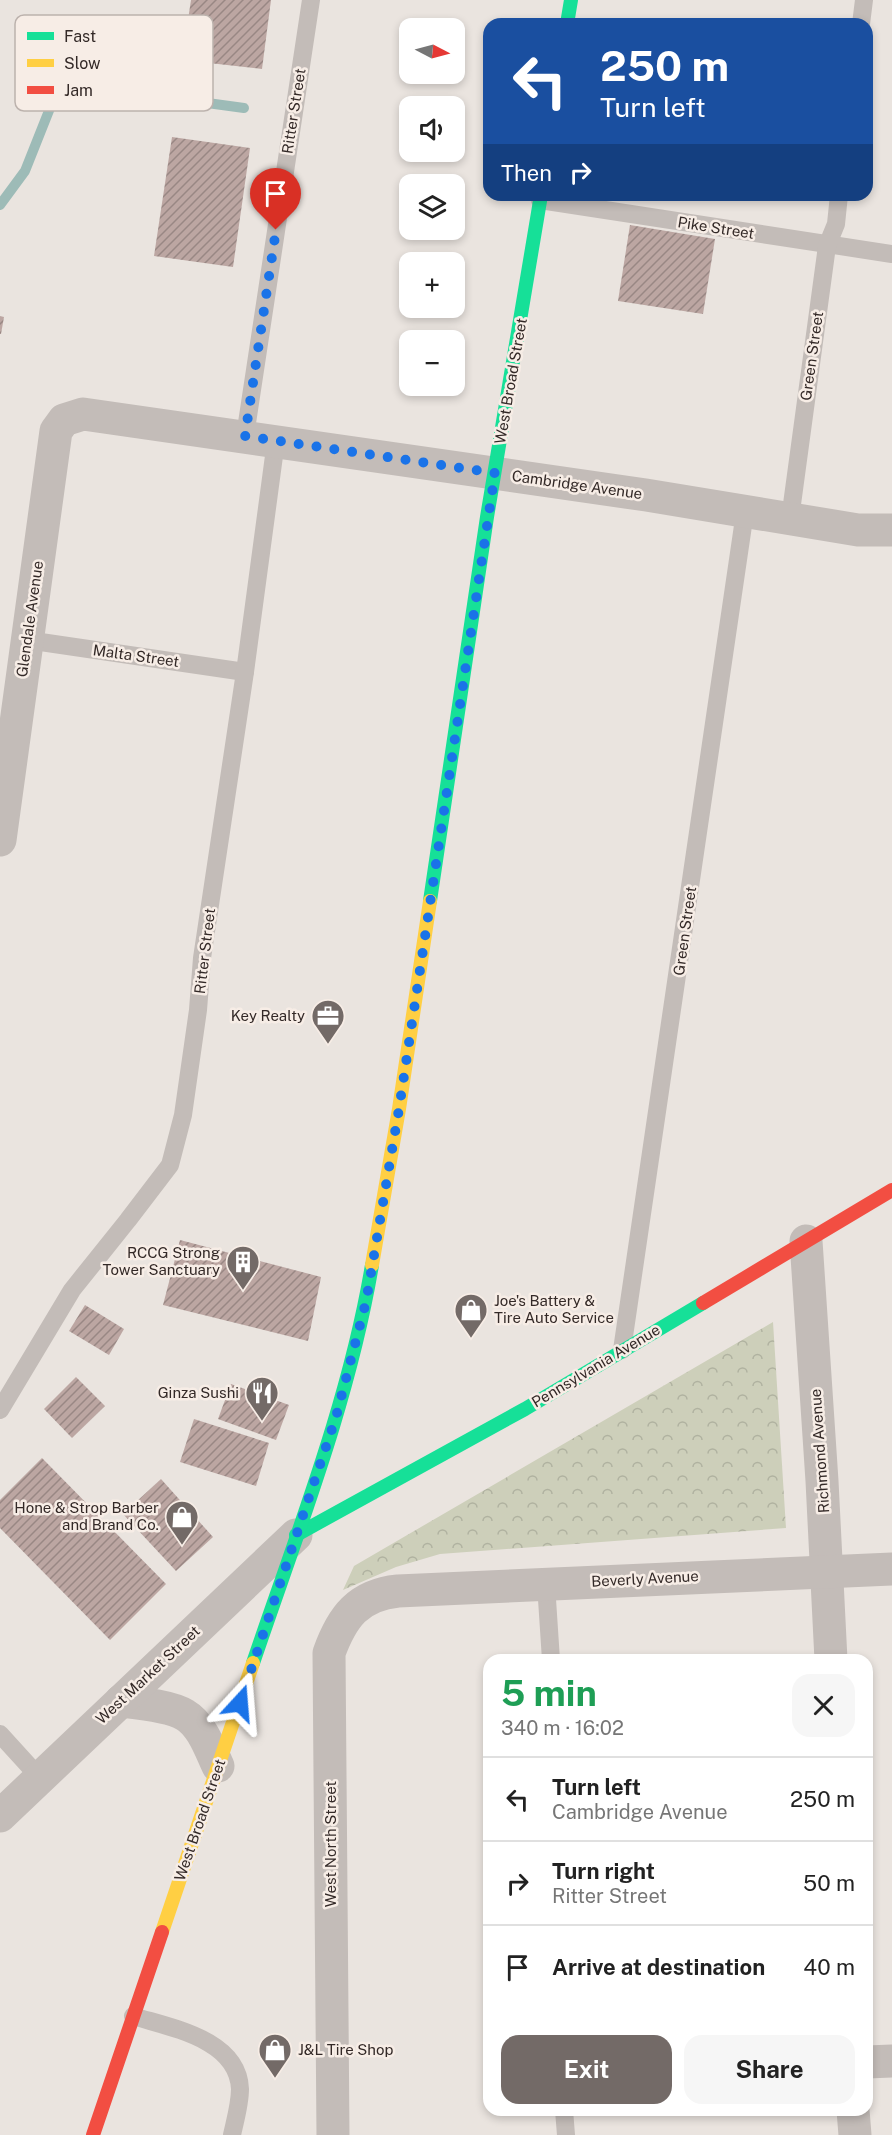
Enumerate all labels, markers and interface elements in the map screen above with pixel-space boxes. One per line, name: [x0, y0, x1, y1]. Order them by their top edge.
legend: [15, 15, 213, 111]
north arrow: [399, 18, 465, 84]
map controls: [399, 18, 465, 396]
text: Fast: [64, 27, 96, 46]
text: 250 m: [600, 41, 729, 90]
icon: left: [501, 42, 579, 120]
text: Slow: [64, 54, 101, 73]
street label: Ritter Street: [278, 67, 309, 155]
text: Jam: [64, 81, 93, 100]
text: Turn left: [600, 91, 706, 123]
button: sound: [399, 96, 465, 162]
icon: right: [564, 156, 597, 189]
text: Then: [501, 160, 552, 186]
pin: [250, 168, 301, 230]
button: layers: [399, 174, 465, 240]
icon: arrive: [259, 177, 292, 210]
street label: Pike Street: [677, 213, 756, 242]
button: +: [399, 252, 465, 318]
street label: Green Street: [797, 310, 826, 402]
street label: West Broad Street: [491, 316, 530, 445]
button: −: [399, 330, 465, 396]
street label: Cambridge Avenue: [511, 467, 643, 502]
street label: Glendale Avenue: [13, 560, 46, 678]
street label: Malta Street: [92, 641, 181, 670]
street label: Green Street: [670, 885, 699, 977]
street label: Ritter Street: [191, 907, 218, 995]
office icon: Key Realty: [310, 998, 346, 1045]
place label: Key Realty: [231, 1007, 305, 1024]
place label: RCCG Strong Tower Sanctuary: [103, 1244, 220, 1278]
building icon: RCCG Strong Tower Sanctuary: [225, 1244, 261, 1291]
shop icon: Joe's Battery & Tire Auto Service: [453, 1292, 489, 1339]
place label: Joe's Battery & Tire Auto Service: [494, 1292, 614, 1326]
street label: Pennsylvania Avenue: [529, 1321, 663, 1411]
restaurant icon: Ginza Sushi: [244, 1375, 280, 1422]
place label: Ginza Sushi: [158, 1384, 239, 1401]
street label: Richmond Avenue: [807, 1388, 832, 1514]
place label: Hone & Strop Barber and Brand Co.: [14, 1499, 159, 1533]
shop icon: Hone & Strop Barber and Brand Co.: [164, 1499, 200, 1546]
street label: Beverly Avenue: [591, 1567, 699, 1590]
street label: West Market Street: [92, 1622, 203, 1727]
position arrow: [208, 1671, 272, 1735]
text: 5 min: [501, 1672, 597, 1714]
button: close: [792, 1674, 855, 1737]
text: 340 m · 16:02: [501, 1716, 624, 1740]
street label: West Broad Street: [171, 1756, 228, 1883]
text: Turn left: [552, 1774, 641, 1800]
street label: West North Street: [322, 1781, 339, 1907]
icon: left: [501, 1783, 534, 1816]
text: 250 m: [790, 1786, 855, 1812]
text: Cambridge Avenue: [552, 1800, 727, 1824]
text: Turn right: [552, 1858, 655, 1884]
icon: right: [501, 1867, 534, 1900]
text: 50 m: [803, 1870, 855, 1896]
text: Ritter Street: [552, 1884, 667, 1908]
icon: arrive: [501, 1951, 534, 1984]
text: Arrive at destination: [552, 1954, 765, 1980]
text: 40 m: [803, 1954, 855, 1980]
shop icon: J&L Tire Shop: [257, 2032, 293, 2079]
button: Exit: [501, 2035, 672, 2104]
button: Share: [684, 2035, 855, 2104]
place label: J&L Tire Shop: [298, 2041, 393, 2058]

